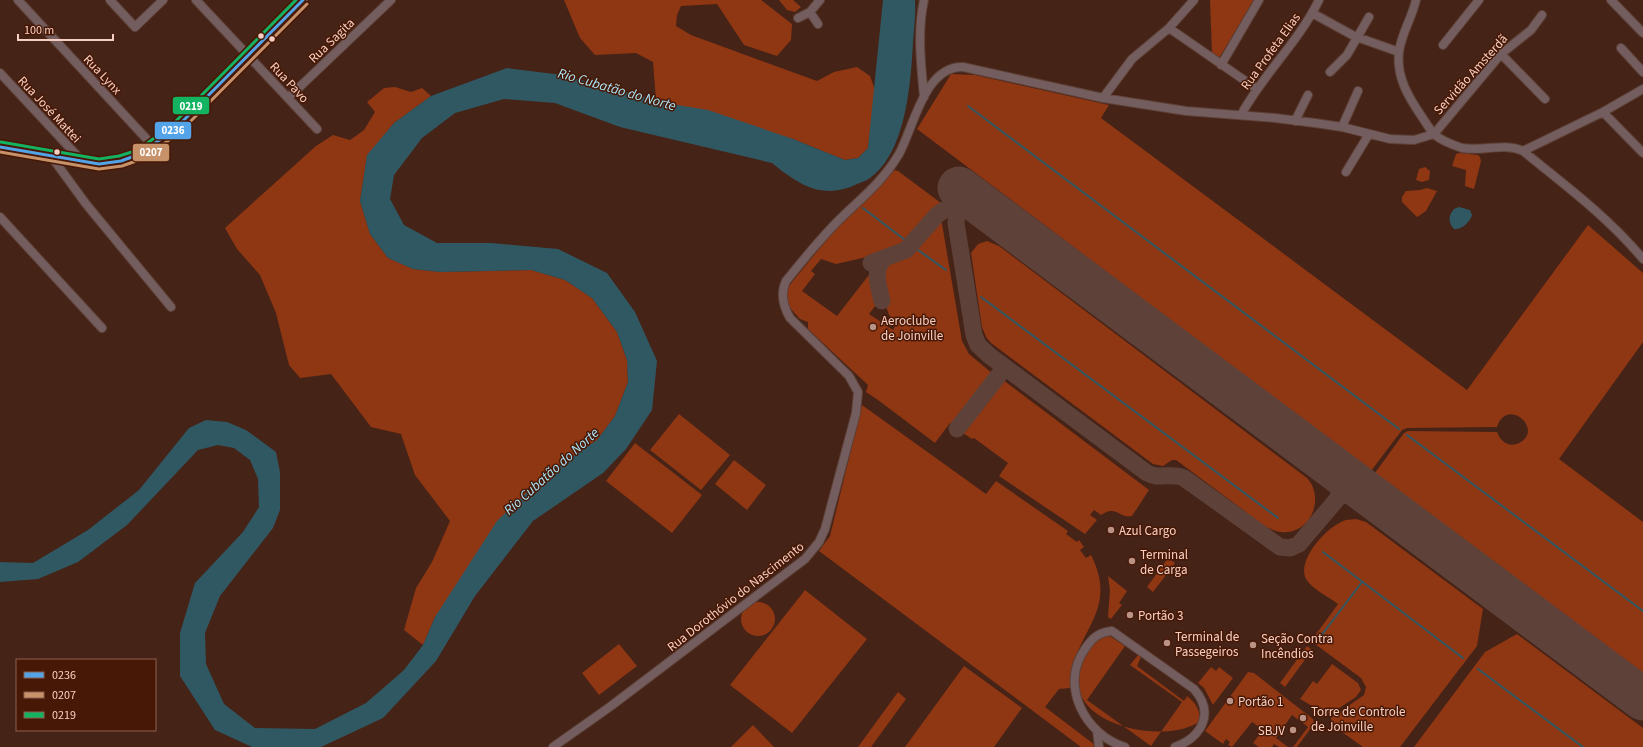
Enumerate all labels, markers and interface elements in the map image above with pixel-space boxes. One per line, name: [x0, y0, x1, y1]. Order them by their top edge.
street label: Rua Profeta Elias: [1237, 9, 1305, 94]
street label: Rua Sagita: [305, 14, 359, 67]
scale bar: [18, 16, 113, 42]
text: 100 m: [24, 22, 54, 39]
street label: Servidão Amsterdã: [1430, 30, 1512, 119]
unlabelled marker: [256, 31, 266, 41]
unlabelled marker: [267, 34, 277, 44]
street label: Rua Lynx: [79, 51, 126, 99]
street label: Rua Pavo: [266, 58, 313, 107]
water label: Rio Cubatão do Norte: [555, 64, 678, 116]
street label: Rua José Mattei: [14, 72, 85, 147]
line badge: 0219: [172, 96, 210, 115]
text: 0219: [179, 99, 203, 114]
line badge: 0236: [154, 121, 192, 140]
text: 0236: [161, 123, 185, 138]
line badge: 0207: [132, 143, 170, 162]
text: 0207: [139, 145, 163, 160]
unlabelled marker: [52, 147, 62, 157]
place label: Aeroclube de Joinville: [881, 312, 943, 345]
marker: Aeroclube de Joinville: [868, 322, 878, 332]
water label: Rio Cubatão do Norte: [500, 423, 604, 520]
place label: Azul Cargo: [1119, 522, 1176, 540]
marker: Azul Cargo: [1106, 525, 1116, 535]
street label: Rua Dorothóvio do Nascimento: [663, 538, 808, 656]
place label: Terminal de Carga: [1140, 546, 1188, 579]
marker: Terminal de Carga: [1127, 556, 1137, 566]
place label: Portão 3: [1138, 607, 1183, 625]
marker: Portão 3: [1125, 610, 1135, 620]
place label: Terminal de Passegeiros: [1175, 628, 1239, 661]
place label: Seção Contra Incêndios: [1261, 630, 1333, 663]
marker: Terminal de Passegeiros: [1162, 638, 1172, 648]
marker: Seção Contra Incêndios: [1248, 640, 1258, 650]
legend: [16, 659, 156, 731]
text: 0236: [52, 667, 76, 684]
text: 0207: [52, 687, 76, 704]
place label: Portão 1: [1238, 693, 1283, 711]
marker: Portão 1: [1225, 696, 1235, 706]
place label: Torre de Controle de Joinville: [1311, 703, 1406, 736]
text: 0219: [52, 707, 76, 724]
marker: Torre de Controle de Joinville: [1298, 713, 1308, 723]
place label: SBJV: [1258, 722, 1285, 740]
marker: SBJV: [1288, 725, 1298, 735]

